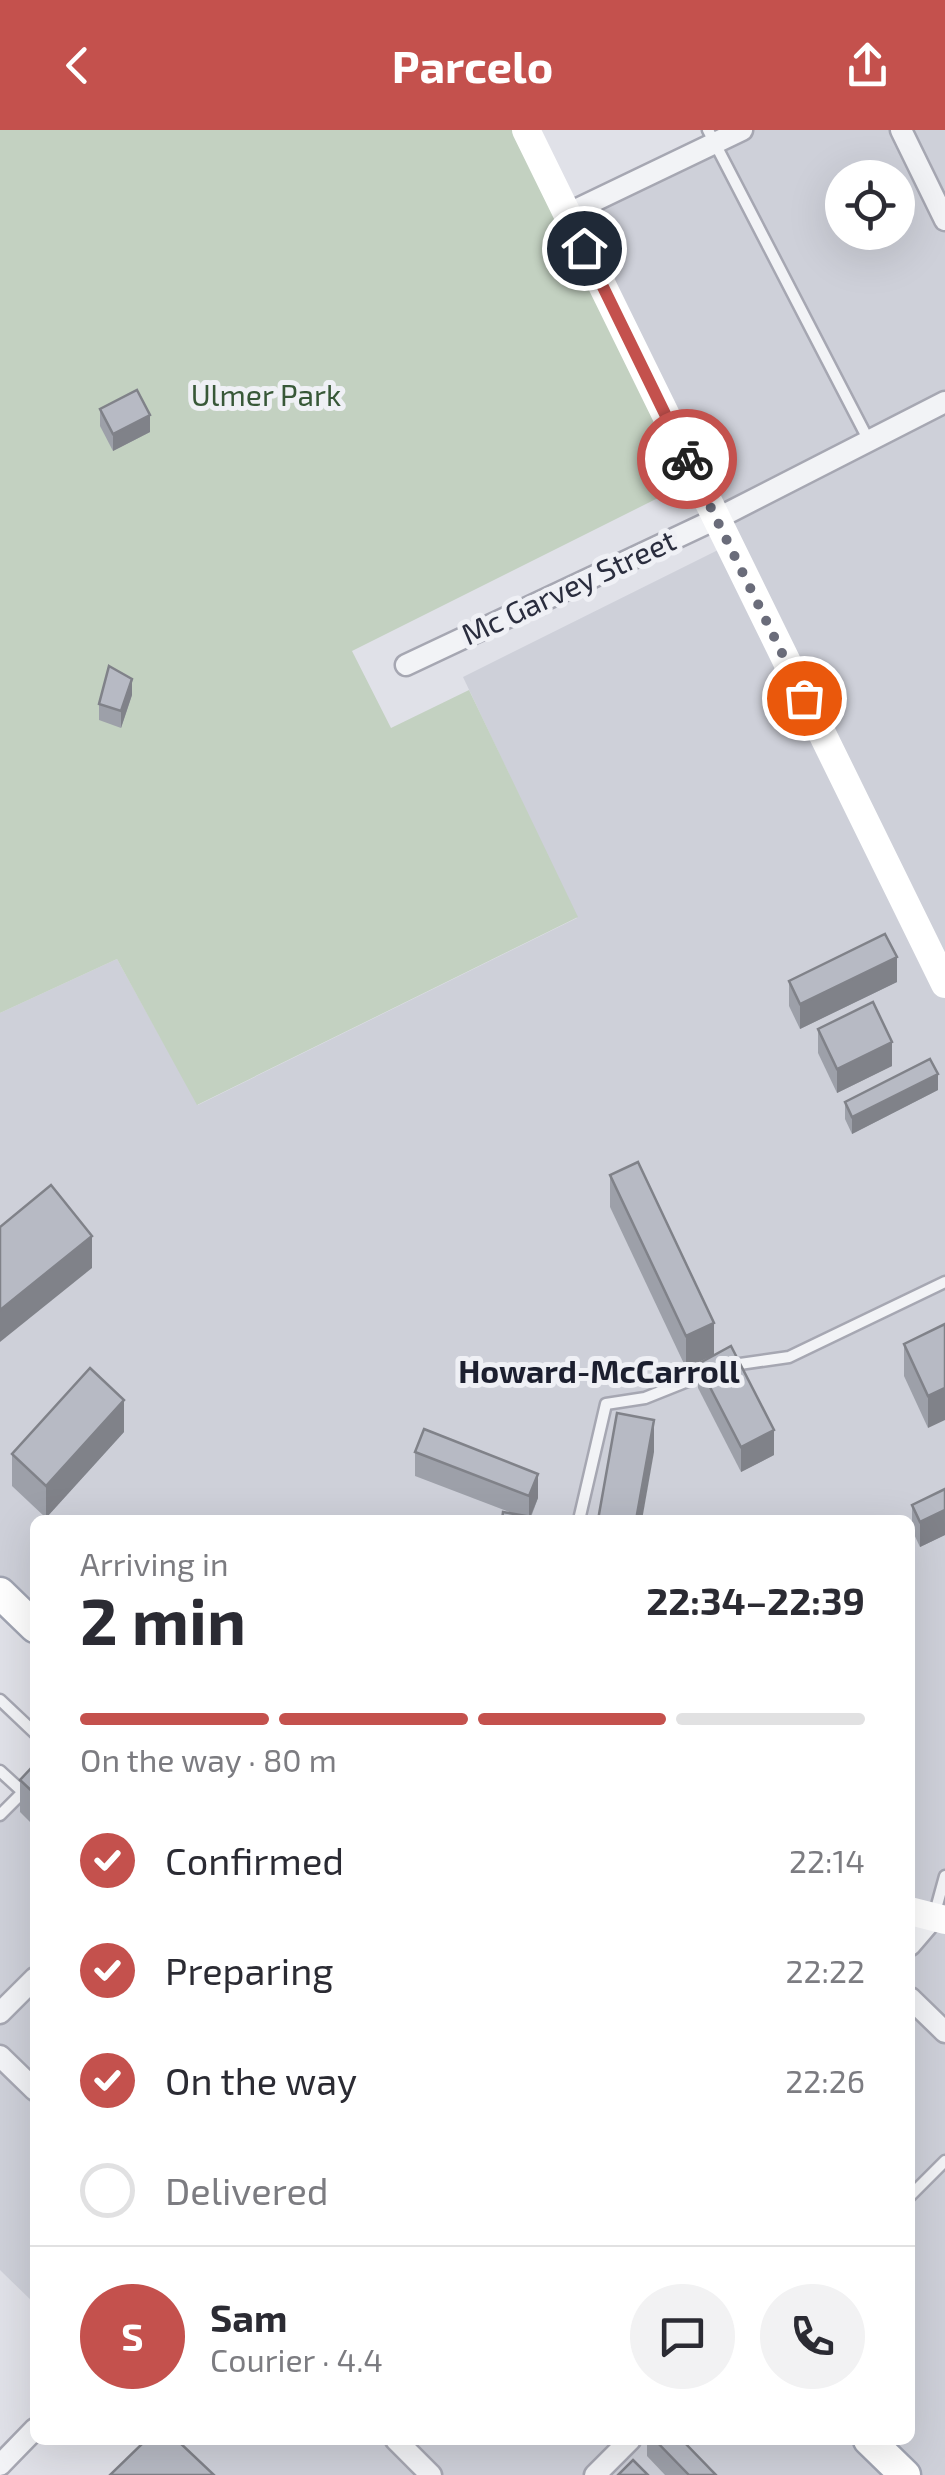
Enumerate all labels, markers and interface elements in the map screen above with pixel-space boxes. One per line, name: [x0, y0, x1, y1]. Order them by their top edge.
icon: back: [50, 38, 105, 93]
text: Parcelo: [392, 38, 553, 92]
icon: share: [840, 38, 895, 93]
map controls: [825, 160, 915, 250]
button: locate: [825, 160, 915, 250]
pin: [542, 206, 627, 291]
icon: home: [557, 221, 612, 276]
park label: Ulmer Park: [191, 376, 341, 412]
courier: [637, 409, 737, 509]
icon: bike: [660, 432, 715, 487]
street label: Mc Garvey Street: [455, 521, 681, 652]
pin: [762, 656, 847, 741]
icon: bag: [777, 671, 832, 726]
district label: Howard-McCarroll: [458, 1351, 740, 1389]
text: Arriving in: [80, 1544, 229, 1582]
text: 22:34–22:39: [646, 1577, 865, 1623]
text: 2 min: [80, 1580, 246, 1658]
text: On the way · 80 m: [80, 1740, 337, 1778]
icon: check: [80, 1833, 135, 1888]
text: Confirmed: [165, 1837, 344, 1883]
text: 22:14: [789, 1841, 865, 1879]
icon: check: [80, 1943, 135, 1998]
text: Preparing: [165, 1947, 333, 1993]
text: 22:22: [786, 1951, 865, 1989]
icon: check: [80, 2053, 135, 2108]
text: On the way: [165, 2057, 357, 2103]
text: 22:26: [785, 2061, 865, 2099]
text: Delivered: [165, 2167, 329, 2213]
button: chat: [630, 2284, 735, 2389]
button: phone: [760, 2284, 865, 2389]
text: Sam: [210, 2294, 287, 2340]
text: S: [121, 2313, 144, 2359]
text: Courier · 4.4: [210, 2340, 383, 2378]

